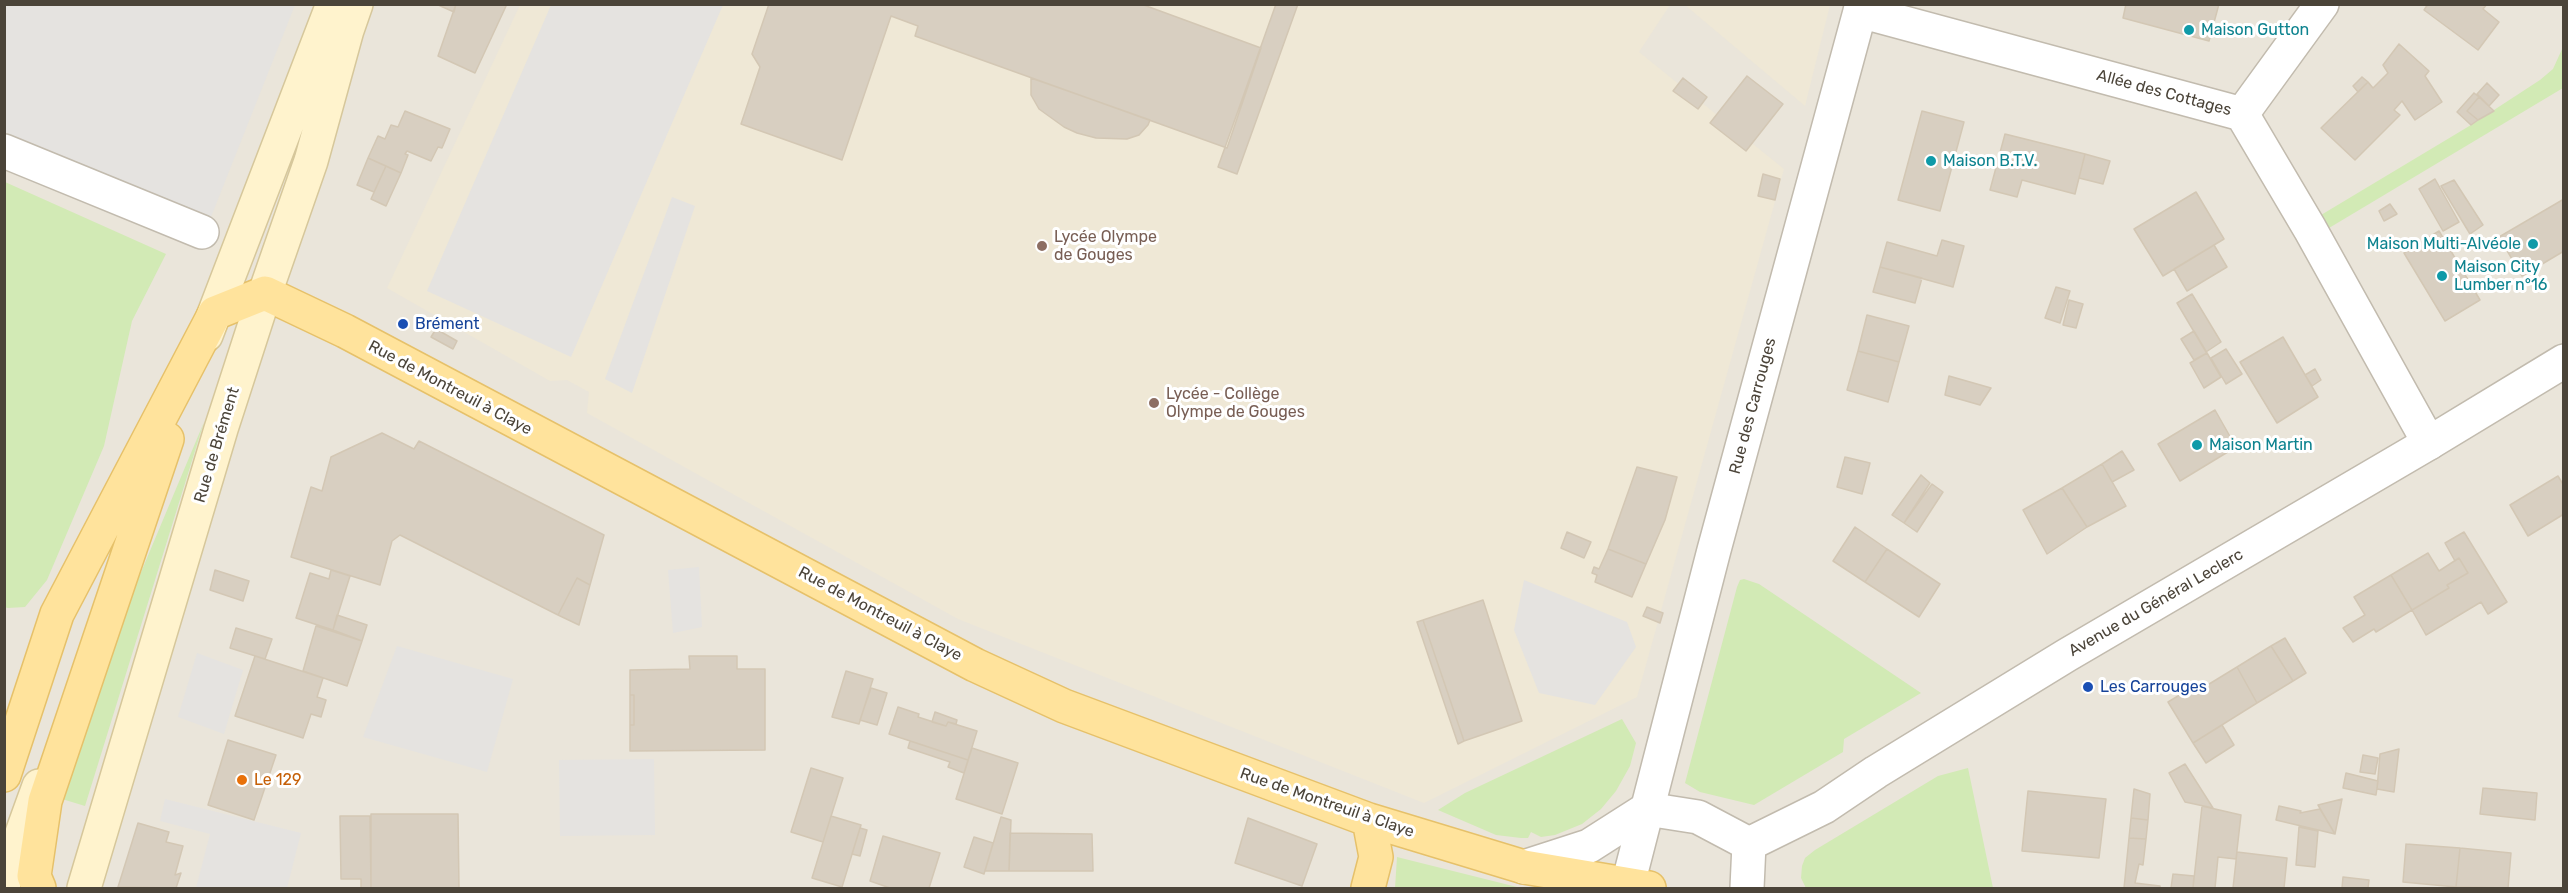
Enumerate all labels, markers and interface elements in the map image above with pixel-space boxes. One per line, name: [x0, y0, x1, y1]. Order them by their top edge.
place label: Maison Gutton: [2201, 20, 2309, 40]
marker: Maison Gutton: [2182, 23, 2196, 37]
street label: Allée des Cottages: [2095, 66, 2233, 120]
place label: Maison B.T.V.: [1943, 151, 2037, 171]
marker: Maison B.T.V.: [1924, 154, 1938, 168]
place label: Lycée Olympe de Gouges: [1054, 227, 1157, 265]
place label: Maison Multi-Alvéole: [2367, 234, 2521, 254]
marker: Maison Multi-Alvéole: [2526, 237, 2540, 251]
marker: Lycée Olympe de Gouges: [1035, 239, 1049, 253]
place label: Maison City Lumber n°16: [2454, 257, 2547, 295]
marker: Maison City Lumber n°16: [2435, 269, 2449, 283]
place label: Brément: [415, 314, 480, 334]
marker: Brément: [396, 317, 410, 331]
street label: Rue des Carrouges: [1726, 336, 1780, 476]
street label: Rue de Montreuil à Claye: [365, 337, 535, 439]
place label: Lycée - Collège Olympe de Gouges: [1166, 384, 1305, 422]
street label: Rue de Brément: [190, 385, 244, 505]
marker: Lycée - Collège Olympe de Gouges: [1147, 396, 1161, 410]
place label: Maison Martin: [2209, 435, 2313, 455]
marker: Maison Martin: [2190, 438, 2204, 452]
street label: Avenue du Général Leclerc: [2065, 545, 2247, 661]
street label: Rue de Montreuil à Claye: [795, 563, 965, 665]
place label: Les Carrouges: [2100, 677, 2207, 697]
marker: Les Carrouges: [2081, 680, 2095, 694]
street label: Rue de Montreuil à Claye: [1237, 764, 1417, 842]
place label: Le 129: [254, 770, 301, 790]
marker: Le 129: [235, 773, 249, 787]

